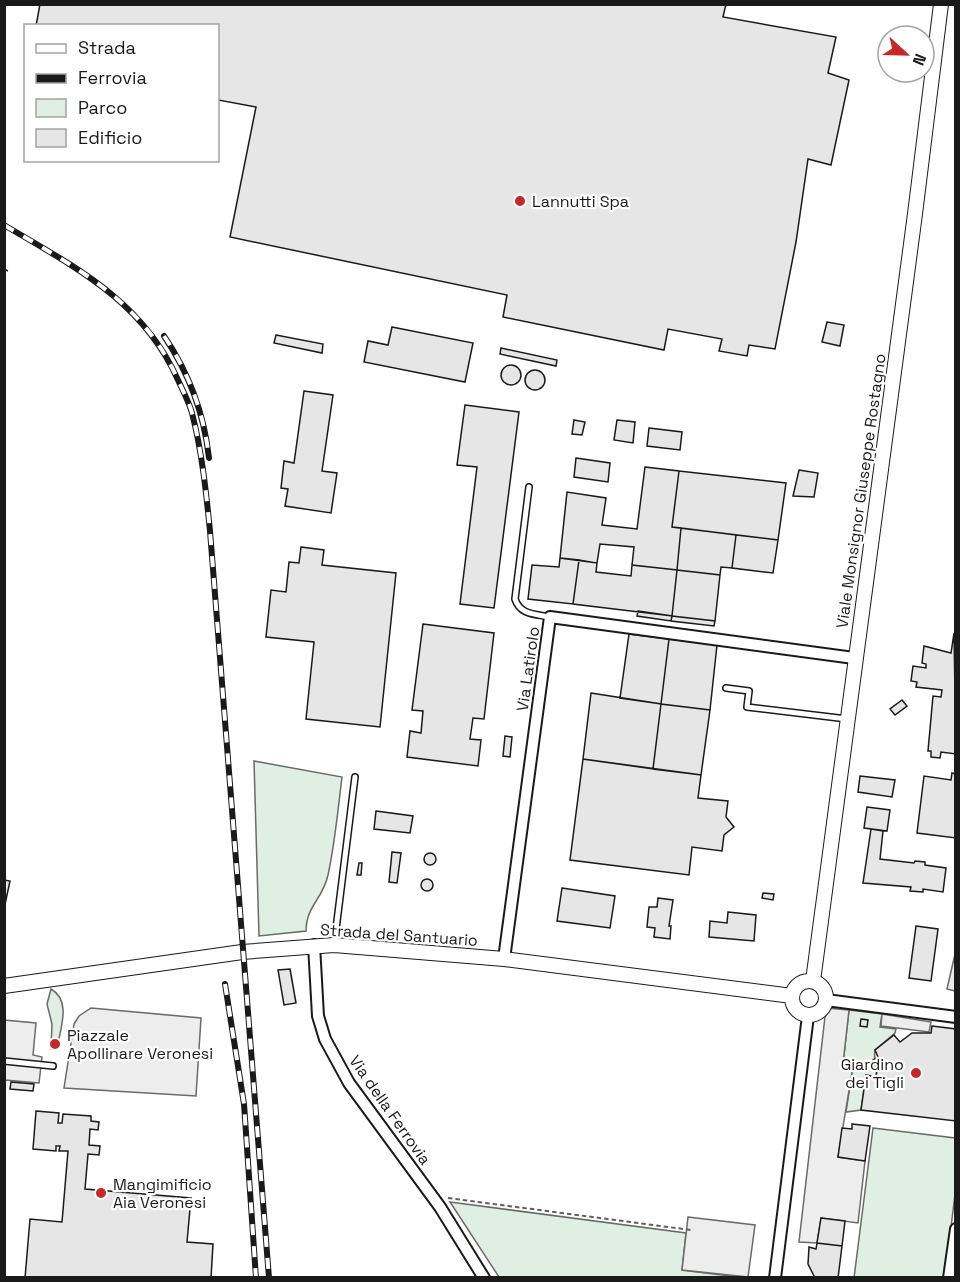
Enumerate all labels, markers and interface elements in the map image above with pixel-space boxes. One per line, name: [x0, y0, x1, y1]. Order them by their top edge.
legend: [24, 24, 219, 162]
north arrow: [876, 24, 936, 84]
text: Strada: [78, 36, 136, 59]
text: N: [908, 51, 931, 68]
text: Ferrovia: [78, 66, 147, 89]
text: Parco: [78, 96, 127, 119]
text: Edificio: [78, 126, 142, 149]
place label: Lannutti Spa: [532, 191, 629, 212]
marker: Lannutti Spa: [513, 194, 527, 208]
street label: Viale Monsignor Giuseppe Rostagno: [831, 352, 891, 630]
street label: Via Latirolo: [512, 625, 544, 713]
street label: Strada del Santuario: [319, 919, 479, 951]
place label: Piazzale Apollinare Veronesi: [67, 1025, 213, 1064]
marker: Piazzale Apollinare Veronesi: [48, 1037, 62, 1051]
street label: Via della Ferrovia: [344, 1051, 436, 1169]
place label: Giardino dei Tigli: [841, 1054, 904, 1093]
marker: Giardino dei Tigli: [909, 1066, 923, 1080]
place label: Mangimificio Aia Veronesi: [113, 1174, 212, 1213]
marker: Mangimificio Aia Veronesi: [94, 1186, 108, 1200]

